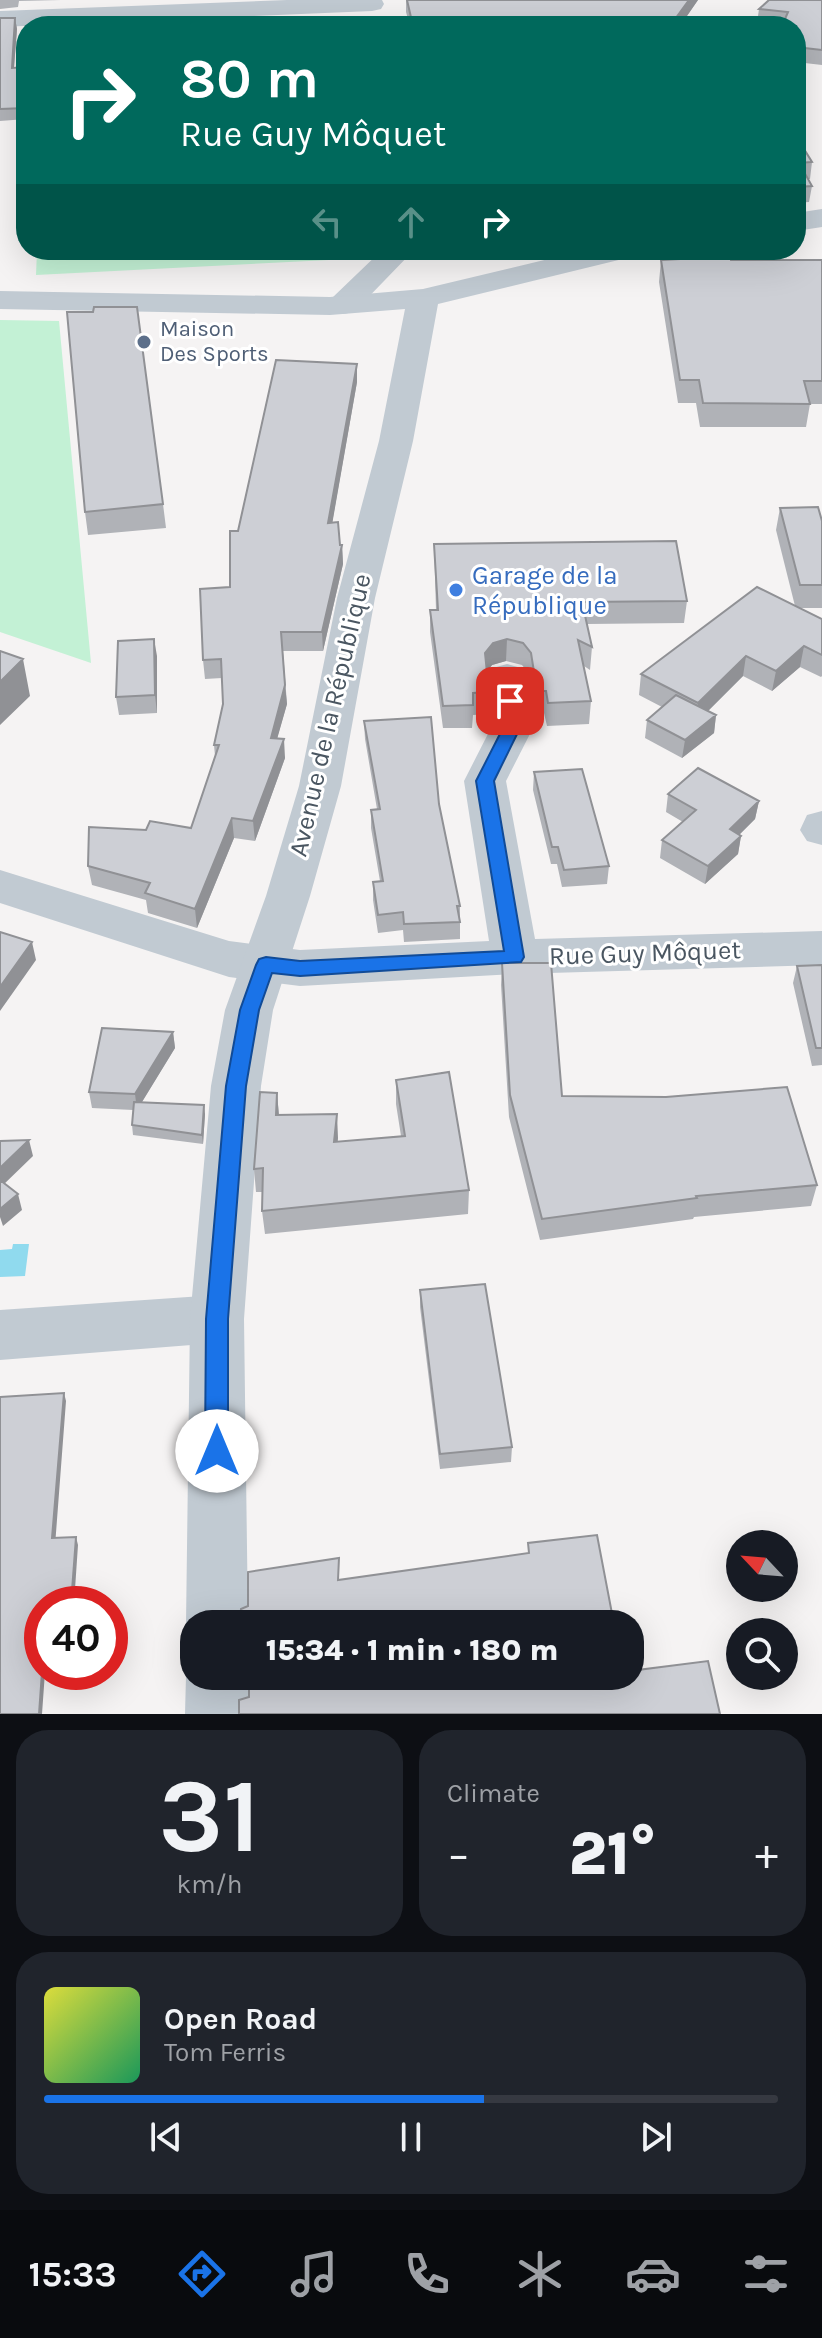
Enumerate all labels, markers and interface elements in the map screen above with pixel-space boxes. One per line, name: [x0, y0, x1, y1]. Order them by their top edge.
text: 80 m: [180, 46, 319, 111]
icon: right: [48, 48, 152, 152]
text: Rue Guy Môquet: [180, 113, 446, 155]
icon: left: [305, 200, 349, 244]
icon: ahead: [389, 200, 433, 244]
icon: right: [473, 200, 517, 244]
place label: Maison Des Sports: [160, 316, 269, 367]
marker: Maison Des Sports: [135, 333, 153, 351]
place label: Garage de la République: [472, 560, 618, 621]
street label: Avenue de la République: [282, 571, 378, 859]
marker: Garage de la République: [447, 581, 465, 599]
pin: [476, 667, 544, 735]
icon: arrive: [488, 679, 532, 723]
street label: Rue Guy Môquet: [548, 934, 742, 972]
position arrow: [175, 1409, 259, 1493]
north arrow: [726, 1530, 798, 1602]
map controls: [726, 1530, 798, 1690]
speed limit sign: 40: [24, 1586, 128, 1690]
button: search: [726, 1618, 798, 1690]
text: 15:34 · 1 min · 180 m: [266, 1632, 558, 1668]
text: 31: [159, 1756, 260, 1877]
text: Climate: [447, 1778, 540, 1809]
text: 21°: [569, 1819, 656, 1889]
text: −: [447, 1829, 470, 1880]
text: +: [755, 1829, 778, 1880]
text: km/h: [177, 1869, 242, 1900]
text: Open Road: [164, 2001, 317, 2037]
text: Tom Ferris: [164, 2037, 286, 2068]
icon: previous: [144, 2115, 188, 2159]
icon: pause: [389, 2115, 433, 2159]
icon: next: [634, 2115, 678, 2159]
icon: directions: [174, 2246, 230, 2302]
icon: music: [286, 2246, 342, 2302]
icon: phone: [399, 2246, 455, 2302]
icon: climate: [512, 2246, 568, 2302]
icon: car: [625, 2246, 681, 2302]
icon: filters: [738, 2246, 794, 2302]
text: 15:33: [28, 2253, 117, 2295]

